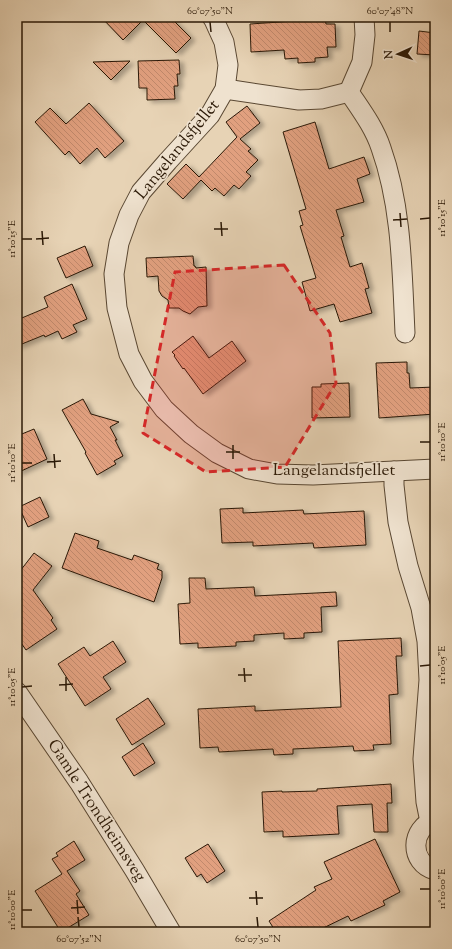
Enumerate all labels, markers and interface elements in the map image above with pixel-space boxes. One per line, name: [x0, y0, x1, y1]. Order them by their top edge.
text: 60°07'50"N: [187, 4, 233, 19]
text: 60°07'48"N: [367, 4, 413, 19]
north arrow: [378, 34, 418, 74]
text: N: [381, 49, 397, 60]
street label: Langelandsfjellet: [130, 95, 226, 205]
text: 11°10'15"E: [435, 199, 450, 237]
text: 11°10'15"E: [5, 220, 20, 258]
text: 11°10'10"E: [435, 423, 450, 461]
text: 11°10'10"E: [5, 444, 20, 482]
street label: Langelandsfjellet: [273, 459, 395, 483]
text: 11°10'05"E: [435, 646, 450, 684]
text: 11°10'05"E: [5, 668, 20, 706]
street label: Gamle Trondheimsveg: [41, 735, 151, 887]
text: 11°10'00"E: [435, 869, 450, 909]
text: 11°10'00"E: [5, 890, 20, 930]
text: 60°07'52"N: [56, 932, 102, 947]
text: 60°07'50"N: [235, 932, 281, 947]

